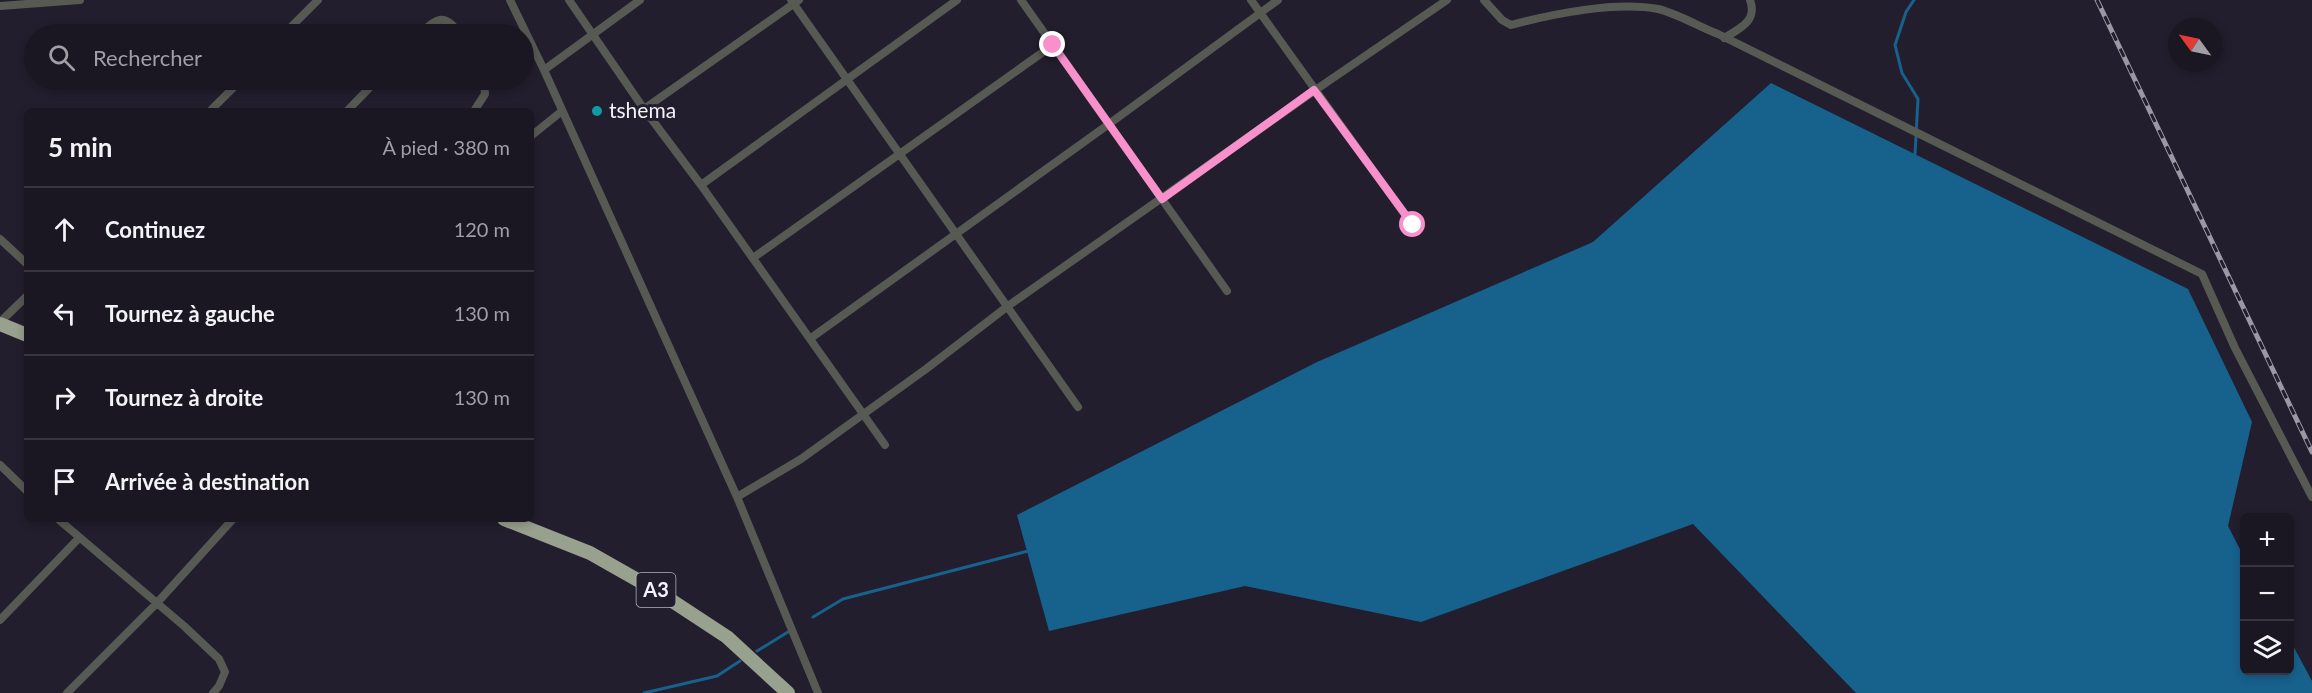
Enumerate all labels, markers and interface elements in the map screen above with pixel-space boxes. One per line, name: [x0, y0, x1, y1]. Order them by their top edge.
north arrow: [2168, 18, 2222, 72]
search box: [24, 24, 534, 90]
route end: [1039, 31, 1065, 57]
icon: search: [45, 41, 78, 74]
text: Rechercher: [93, 44, 202, 71]
place label: tshema: [609, 97, 676, 122]
marker: tshema: [590, 104, 604, 118]
text: 5 min: [48, 131, 112, 163]
text: À pied · 380 m: [382, 135, 510, 159]
route start: [1399, 211, 1425, 237]
icon: ahead: [48, 213, 81, 246]
text: Continuez: [105, 216, 205, 243]
text: 120 m: [454, 217, 510, 241]
icon: left: [48, 297, 81, 330]
text: Tournez à gauche: [105, 300, 275, 327]
text: 130 m: [454, 301, 510, 325]
icon: right: [48, 381, 81, 414]
text: Tournez à droite: [105, 384, 263, 411]
text: 130 m: [454, 385, 510, 409]
icon: arrive: [48, 465, 81, 498]
text: Arrivée à destination: [105, 468, 310, 495]
map controls: [2240, 513, 2294, 675]
button: +: [2240, 513, 2294, 567]
button: −: [2240, 567, 2294, 621]
road number: A3: [636, 573, 676, 607]
button: layers: [2240, 621, 2294, 675]

